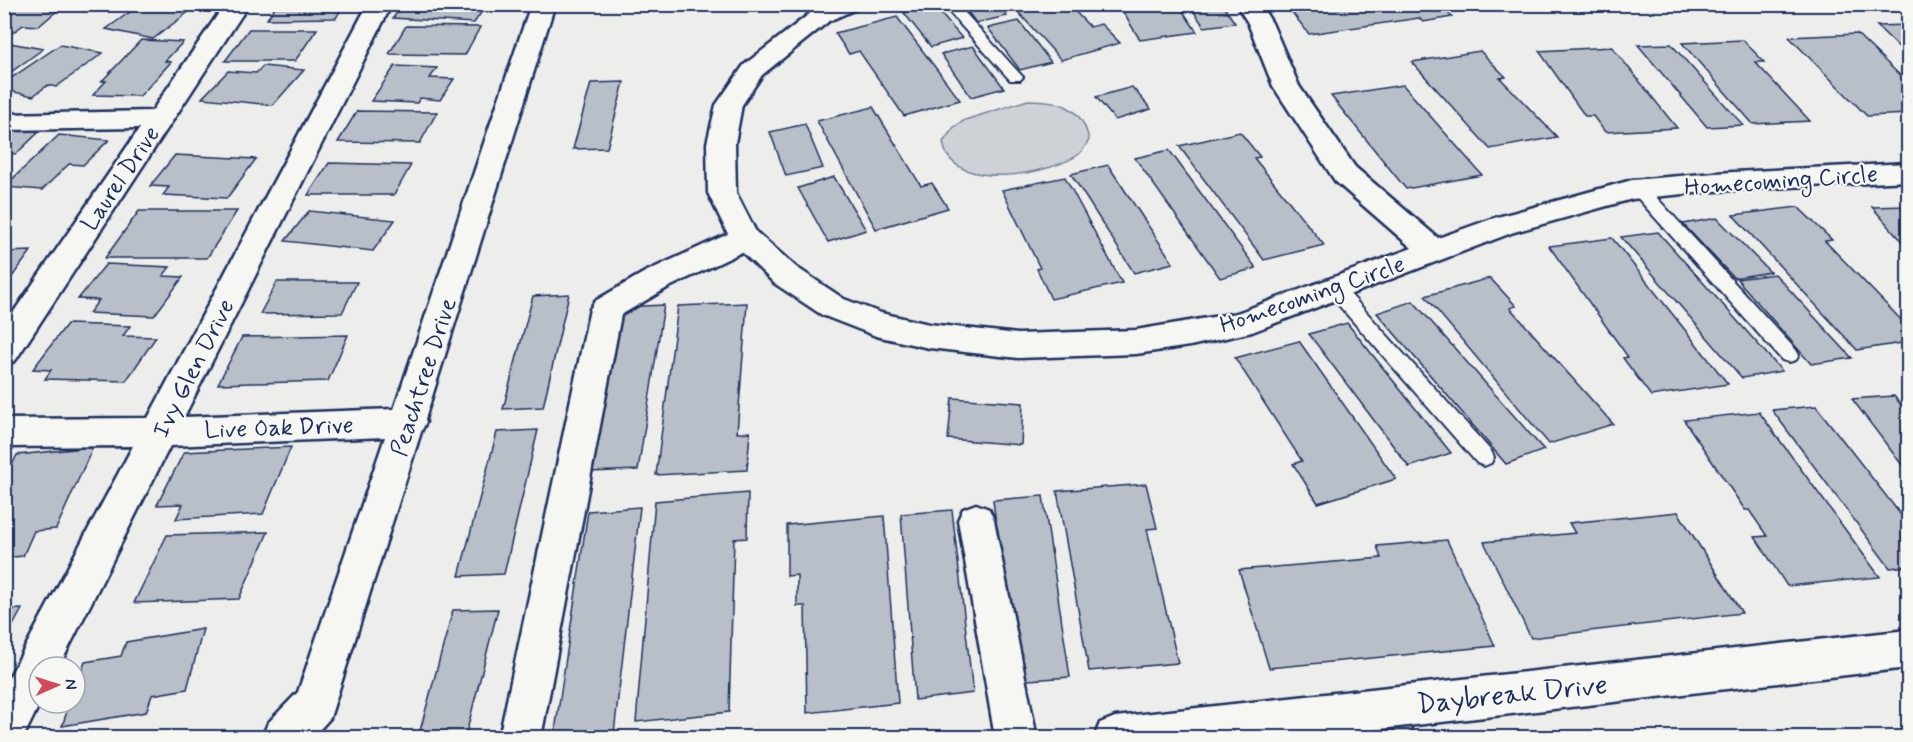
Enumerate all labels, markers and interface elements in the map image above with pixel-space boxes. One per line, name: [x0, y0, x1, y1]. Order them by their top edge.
street label: Laurel Drive: [75, 120, 168, 237]
street label: Homecoming Circle: [1683, 159, 1879, 206]
street label: Homecoming Circle: [1216, 249, 1410, 344]
street label: Ivy Glen Drive: [146, 294, 243, 443]
street label: Peachtree Drive: [384, 294, 465, 461]
street label: Live Oak Drive: [204, 410, 354, 447]
north arrow: [27, 655, 87, 715]
street label: Daybreak Drive: [1415, 667, 1609, 724]
text: N: [60, 678, 81, 690]

